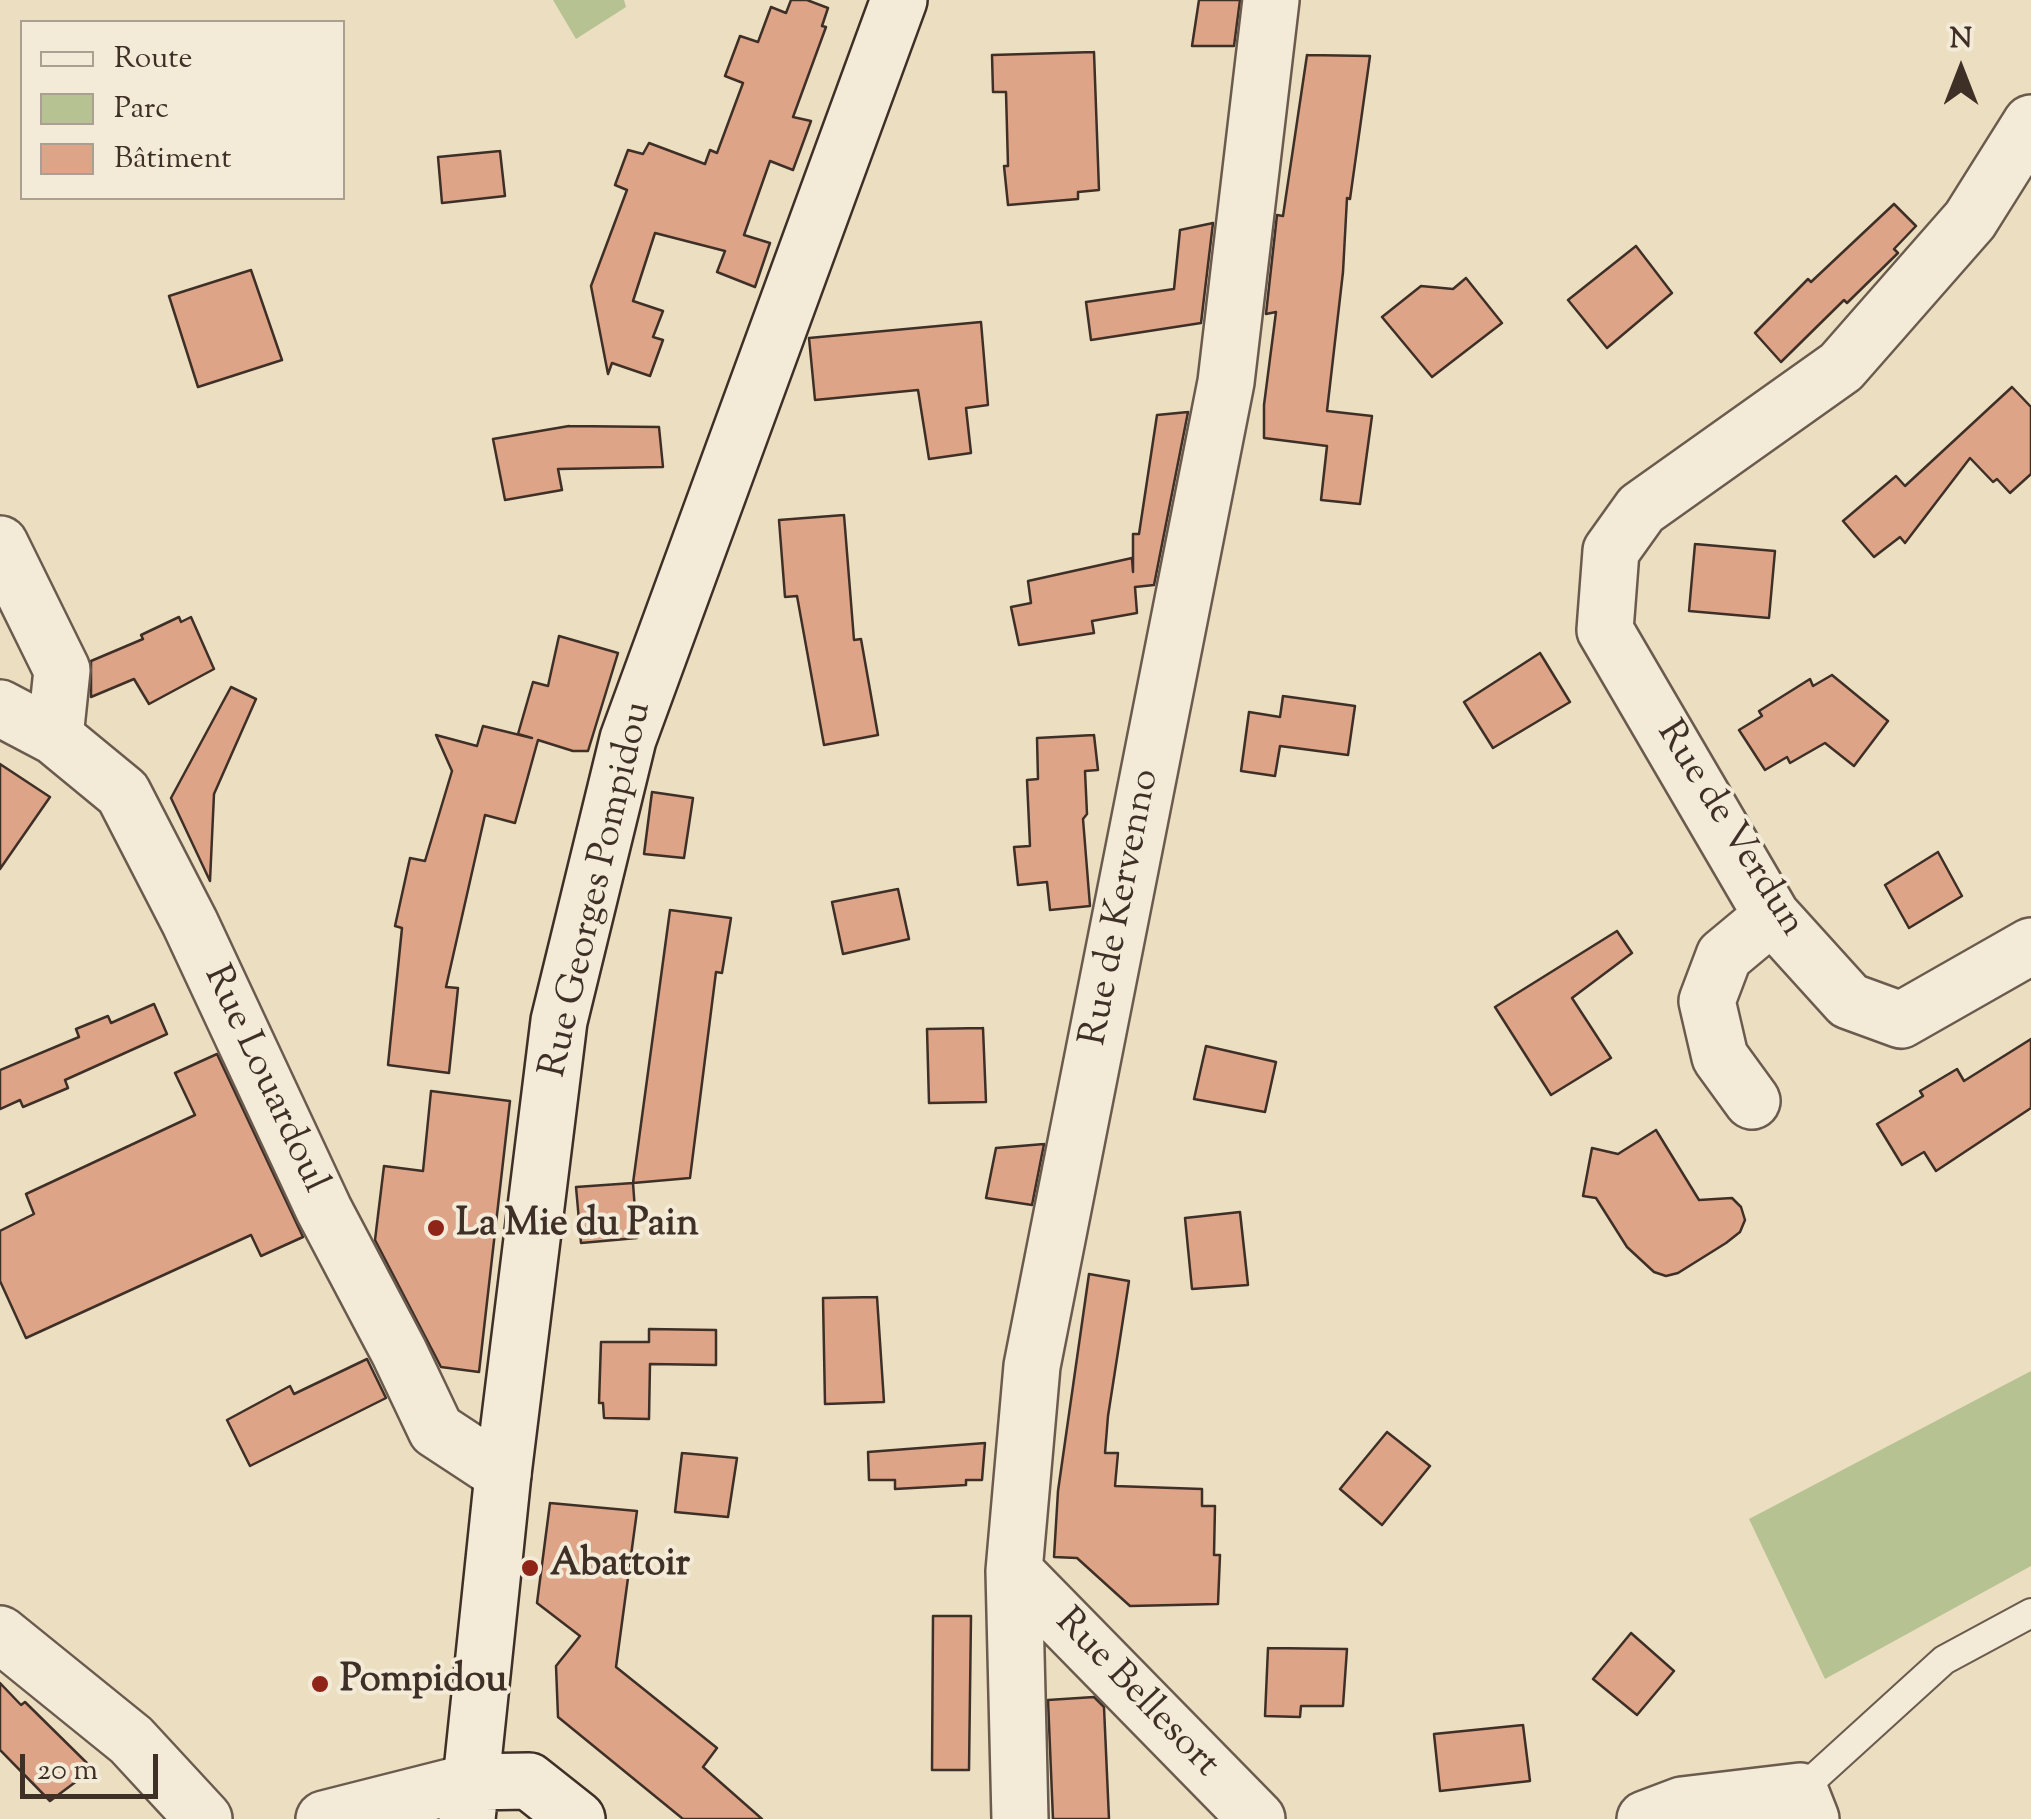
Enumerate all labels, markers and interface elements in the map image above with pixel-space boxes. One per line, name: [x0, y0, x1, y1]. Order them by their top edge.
legend: [20, 20, 345, 200]
north arrow: [1911, 20, 2011, 120]
text: N: [1950, 20, 1972, 60]
text: Route: [114, 38, 193, 81]
text: Parc: [114, 88, 169, 131]
text: Bâtiment: [114, 138, 231, 181]
street label: Rue Georges Pompidou: [534, 698, 664, 1082]
street label: Rue de Verdun: [1644, 714, 1812, 946]
street label: Rue de Kervenno: [1074, 766, 1172, 1050]
street label: Rue Louardoul: [191, 959, 335, 1201]
place label: La Mie du Pain: [456, 1205, 699, 1251]
marker: La Mie du Pain: [425, 1217, 447, 1239]
place label: Abattoir: [550, 1545, 690, 1591]
marker: Abattoir: [519, 1557, 541, 1579]
street label: Rue Bellesort: [1043, 1601, 1227, 1789]
place label: Pompidou: [340, 1661, 507, 1707]
marker: Pompidou: [309, 1673, 331, 1695]
scale bar: [25, 1734, 162, 1796]
text: 20 m: [37, 1750, 98, 1793]

